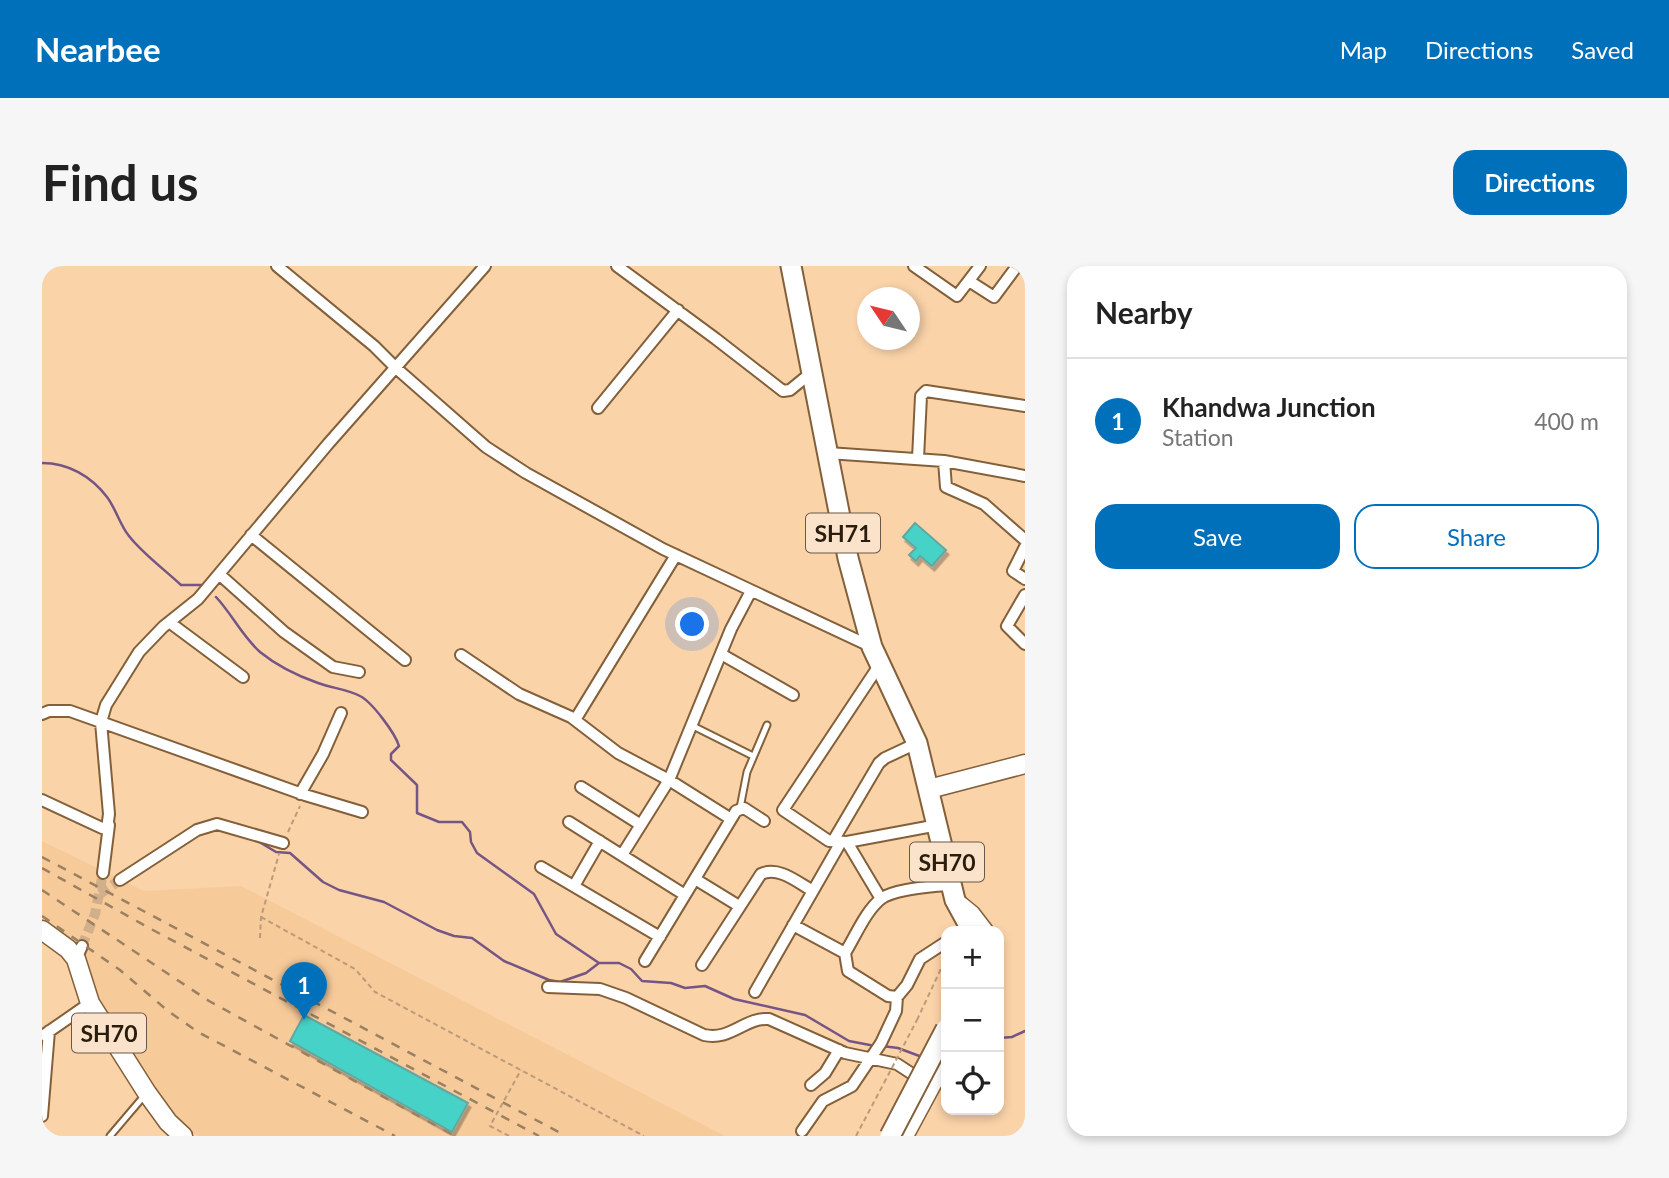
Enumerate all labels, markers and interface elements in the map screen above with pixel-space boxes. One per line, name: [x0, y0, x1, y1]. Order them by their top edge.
text: Nearbee: [35, 29, 161, 69]
text: Map: [1340, 35, 1387, 64]
text: Directions: [1425, 35, 1533, 64]
text: Saved: [1571, 35, 1634, 64]
button: Directions: [1453, 150, 1627, 215]
text: Find us: [42, 153, 199, 211]
north arrow: [857, 287, 920, 350]
text: Nearby: [1095, 294, 1193, 330]
text: Khandwa Junction: [1162, 391, 1376, 423]
text: 1: [1111, 407, 1125, 435]
text: 400 m: [1534, 407, 1599, 435]
text: Station: [1162, 423, 1234, 451]
button: Save: [1095, 504, 1340, 569]
button: Share: [1354, 504, 1599, 569]
road number: SH71: [806, 514, 880, 552]
your location: [675, 607, 709, 641]
road number: SH70: [910, 842, 984, 882]
map controls: [941, 926, 1004, 1115]
button: +: [941, 926, 1004, 989]
pin: 1: [281, 962, 327, 1020]
button: −: [941, 989, 1004, 1052]
road number: SH70: [72, 1014, 146, 1052]
button: locate: [941, 1052, 1004, 1115]

